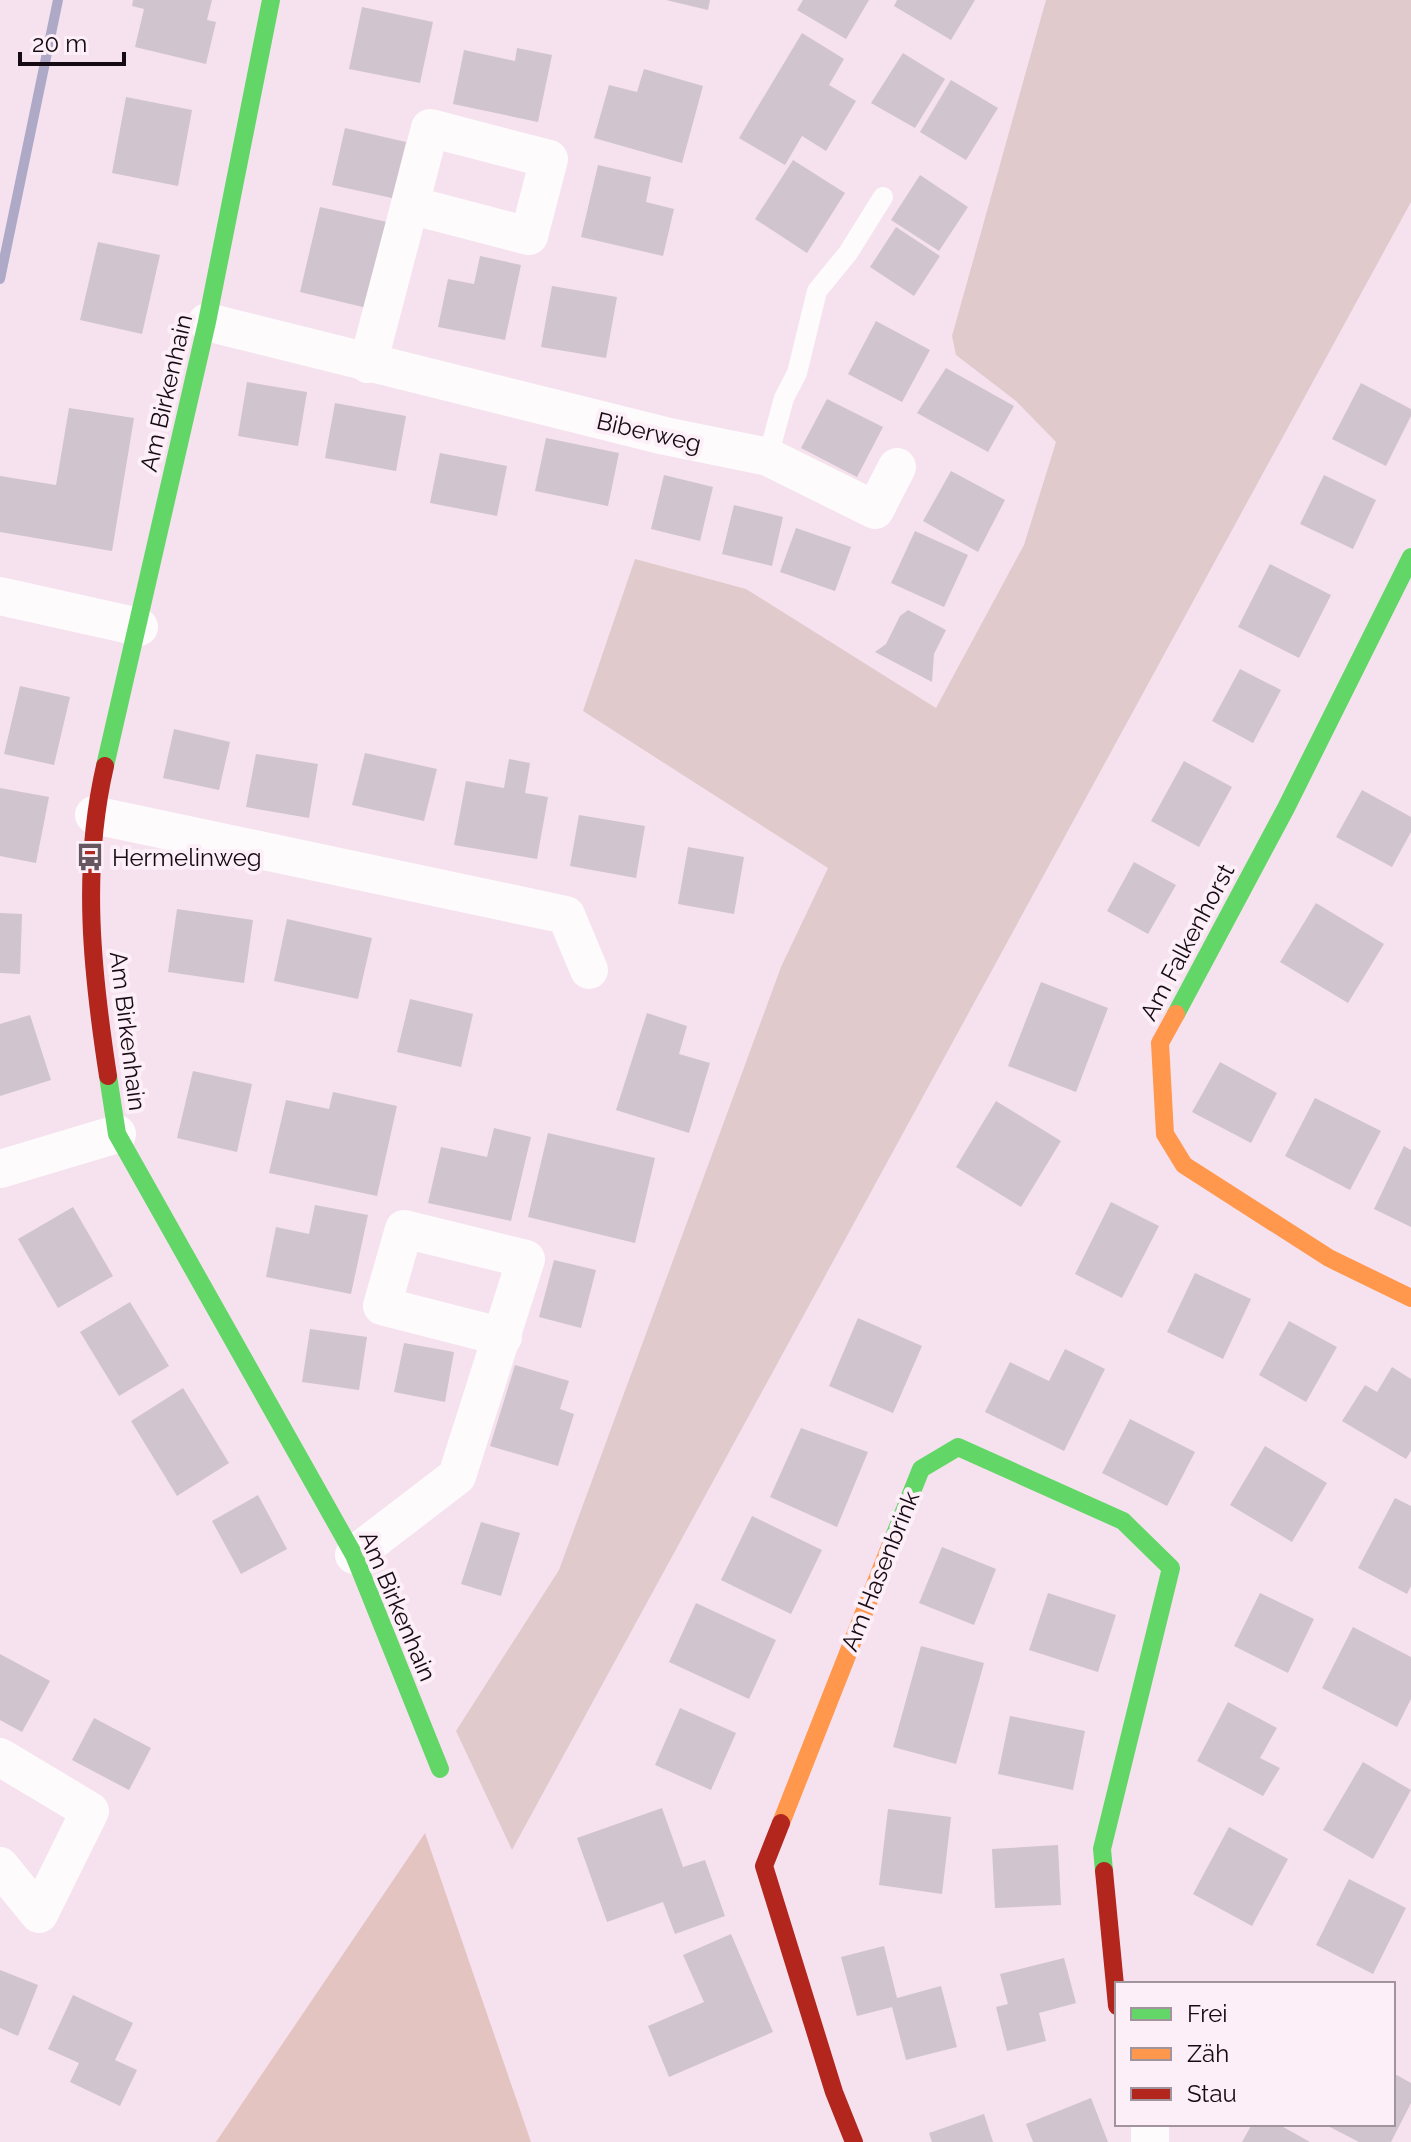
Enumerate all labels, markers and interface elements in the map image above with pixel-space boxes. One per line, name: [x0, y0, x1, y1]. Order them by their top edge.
scale bar: [20, 16, 124, 66]
text: 20 m: [32, 29, 87, 58]
street label: Am Birkenhain: [134, 312, 198, 474]
street label: Biberweg: [594, 406, 704, 458]
bus stop icon: Hermelinweg: [75, 842, 105, 872]
place label: Hermelinweg: [112, 843, 262, 872]
street label: Am Falkenhorst: [1134, 859, 1240, 1025]
street label: Am Birkenhain: [104, 950, 152, 1112]
street label: Am Hasenbrink: [835, 1487, 925, 1655]
street label: Am Birkenhain: [353, 1526, 443, 1686]
legend: [1115, 1982, 1395, 2126]
text: Frei: [1187, 1999, 1228, 2028]
text: Zäh: [1187, 2039, 1229, 2068]
text: Stau: [1187, 2079, 1237, 2108]

